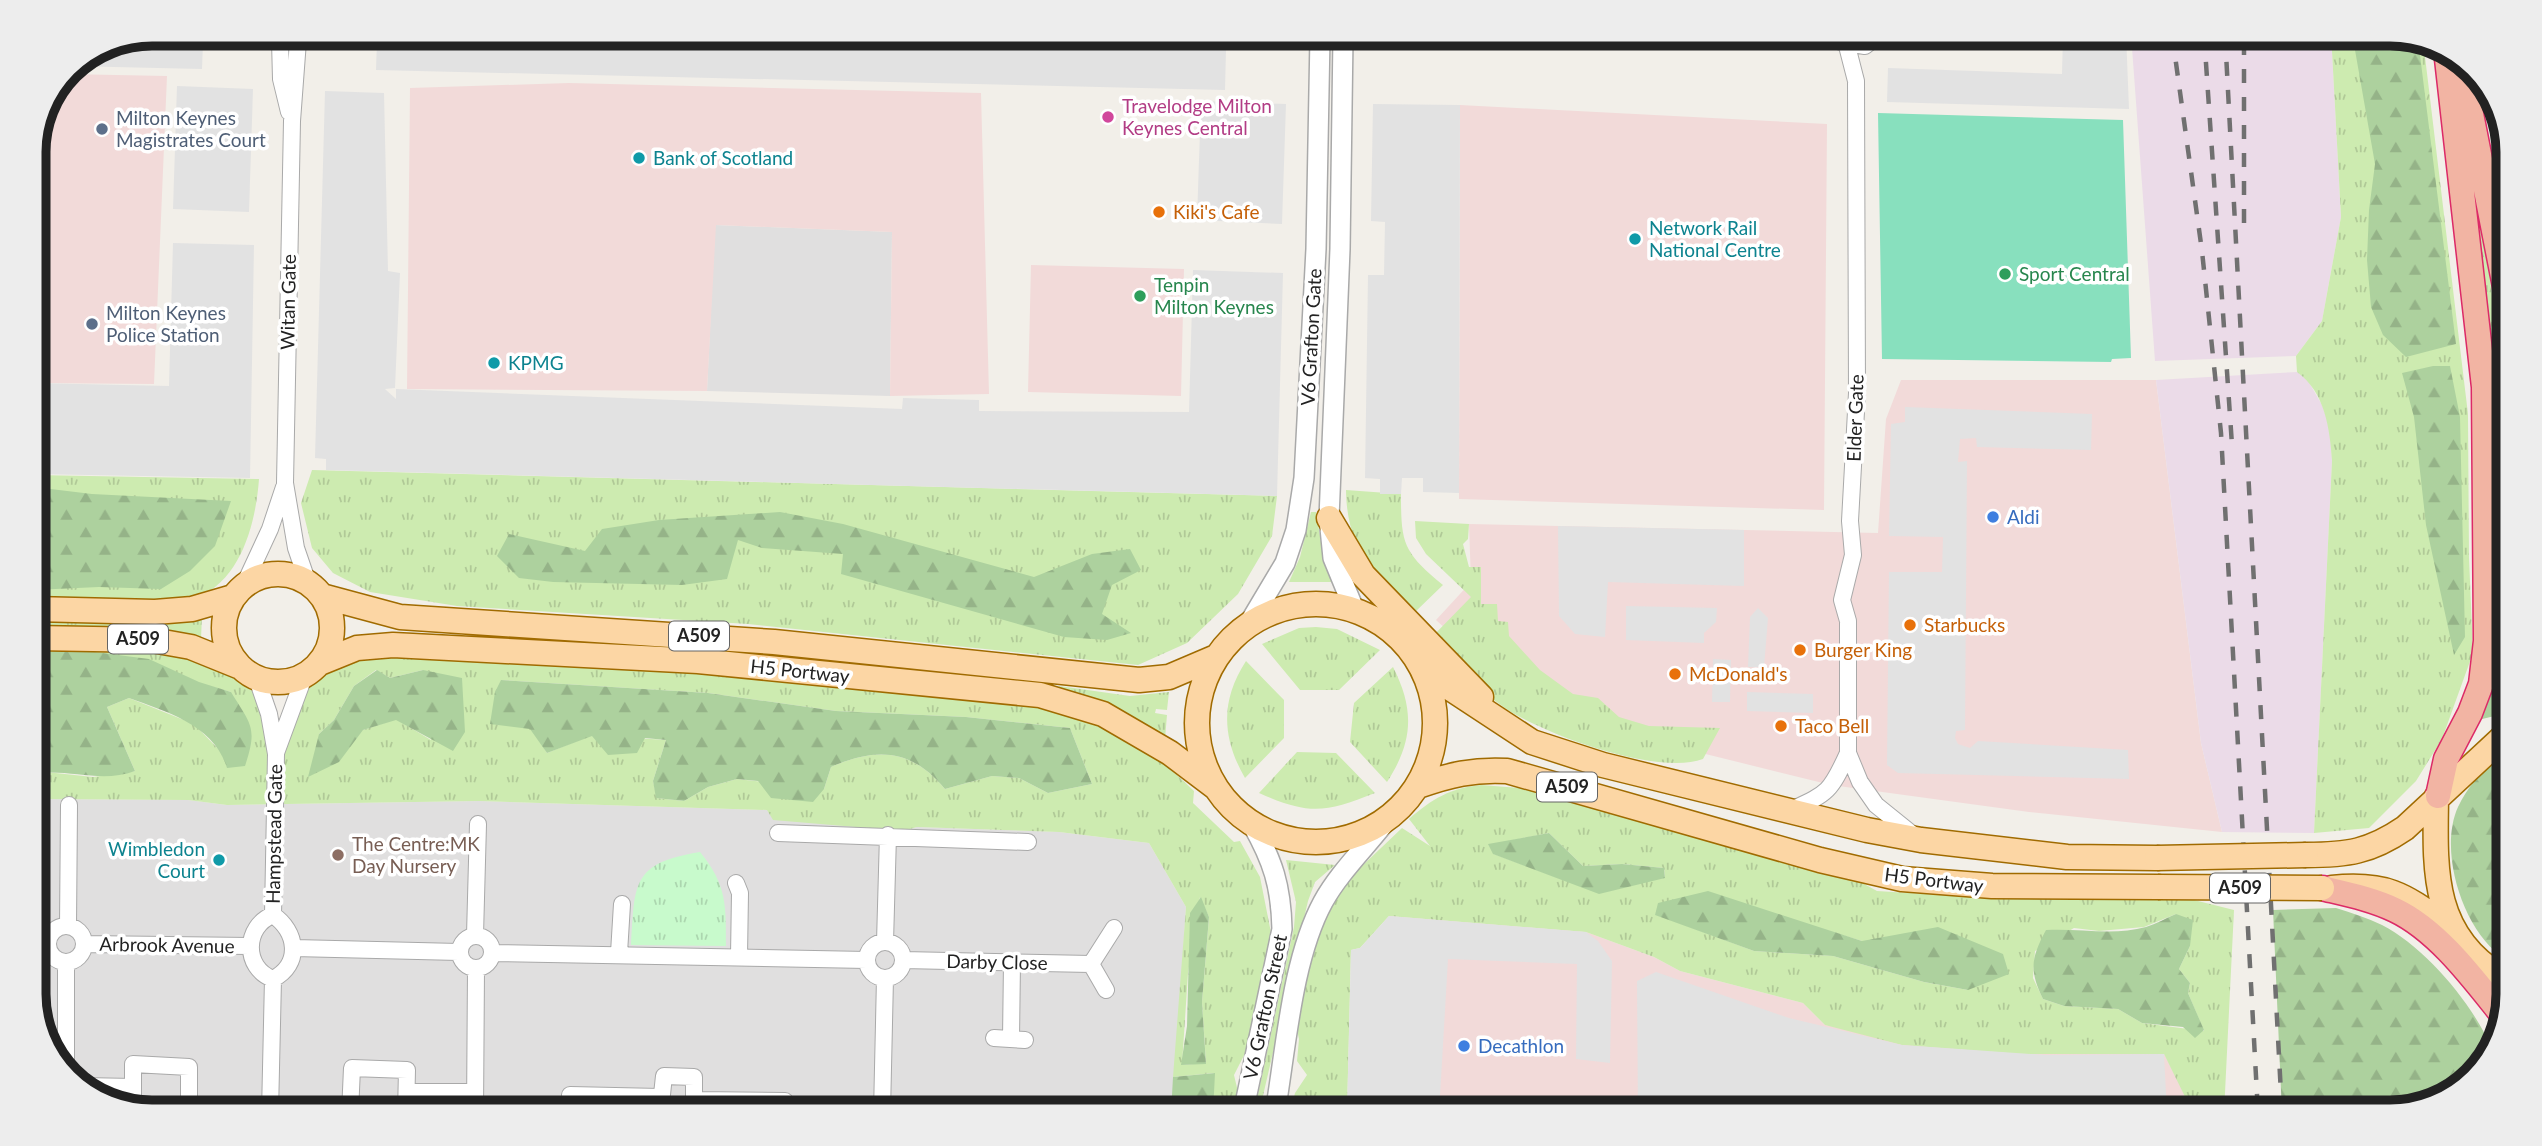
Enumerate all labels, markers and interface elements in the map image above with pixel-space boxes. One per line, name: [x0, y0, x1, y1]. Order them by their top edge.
place label: Travelodge Milton Keynes Central: [1122, 94, 1272, 139]
place label: Milton Keynes Magistrates Court: [116, 106, 266, 151]
marker: Travelodge Milton Keynes Central: [1100, 109, 1116, 125]
marker: Milton Keynes Magistrates Court: [94, 121, 110, 137]
place label: Bank of Scotland: [653, 146, 793, 169]
marker: Bank of Scotland: [631, 150, 647, 166]
place label: Kiki's Cafe: [1173, 200, 1260, 223]
marker: Kiki's Cafe: [1151, 204, 1167, 220]
place label: Network Rail National Centre: [1649, 216, 1781, 261]
marker: Network Rail National Centre: [1627, 231, 1643, 247]
street label: Witan Gate: [275, 254, 300, 350]
place label: Sport Central: [2019, 262, 2130, 285]
marker: Sport Central: [1997, 266, 2013, 282]
street label: V6 Grafton Gate: [1295, 268, 1326, 406]
place label: Tenpin Milton Keynes: [1154, 273, 1274, 318]
marker: Tenpin Milton Keynes: [1132, 288, 1148, 304]
place label: Milton Keynes Police Station: [106, 301, 226, 346]
marker: Milton Keynes Police Station: [84, 316, 100, 332]
place label: KPMG: [508, 351, 564, 374]
marker: KPMG: [486, 355, 502, 371]
street label: Elder Gate: [1841, 374, 1868, 462]
place label: Aldi: [2007, 505, 2040, 528]
marker: Aldi: [1985, 509, 2001, 525]
place label: Starbucks: [1924, 613, 2005, 636]
marker: Starbucks: [1902, 617, 1918, 633]
road number: A509: [669, 622, 729, 650]
road number: A509: [108, 624, 168, 654]
place label: Burger King: [1814, 638, 1912, 661]
marker: Burger King: [1792, 642, 1808, 658]
street label: H5 Portway: [749, 654, 851, 687]
place label: McDonald's: [1689, 662, 1788, 685]
marker: McDonald's: [1667, 666, 1683, 682]
place label: Taco Bell: [1795, 714, 1869, 737]
marker: Taco Bell: [1773, 718, 1789, 734]
street label: Hampstead Gate: [261, 764, 286, 904]
road number: A509: [1537, 772, 1597, 802]
place label: The Centre:MK Day Nursery: [352, 832, 480, 877]
place label: Wimbledon Court: [108, 837, 205, 882]
marker: The Centre:MK Day Nursery: [330, 847, 346, 863]
marker: Wimbledon Court: [211, 852, 227, 868]
street label: H5 Portway: [1883, 862, 1985, 897]
road number: A509: [2210, 874, 2270, 903]
street label: Arbrook Avenue: [99, 932, 235, 957]
street label: V6 Grafton Street: [1238, 932, 1291, 1082]
street label: Darby Close: [946, 949, 1048, 974]
place label: Decathlon: [1478, 1034, 1564, 1057]
marker: Decathlon: [1456, 1038, 1472, 1054]

